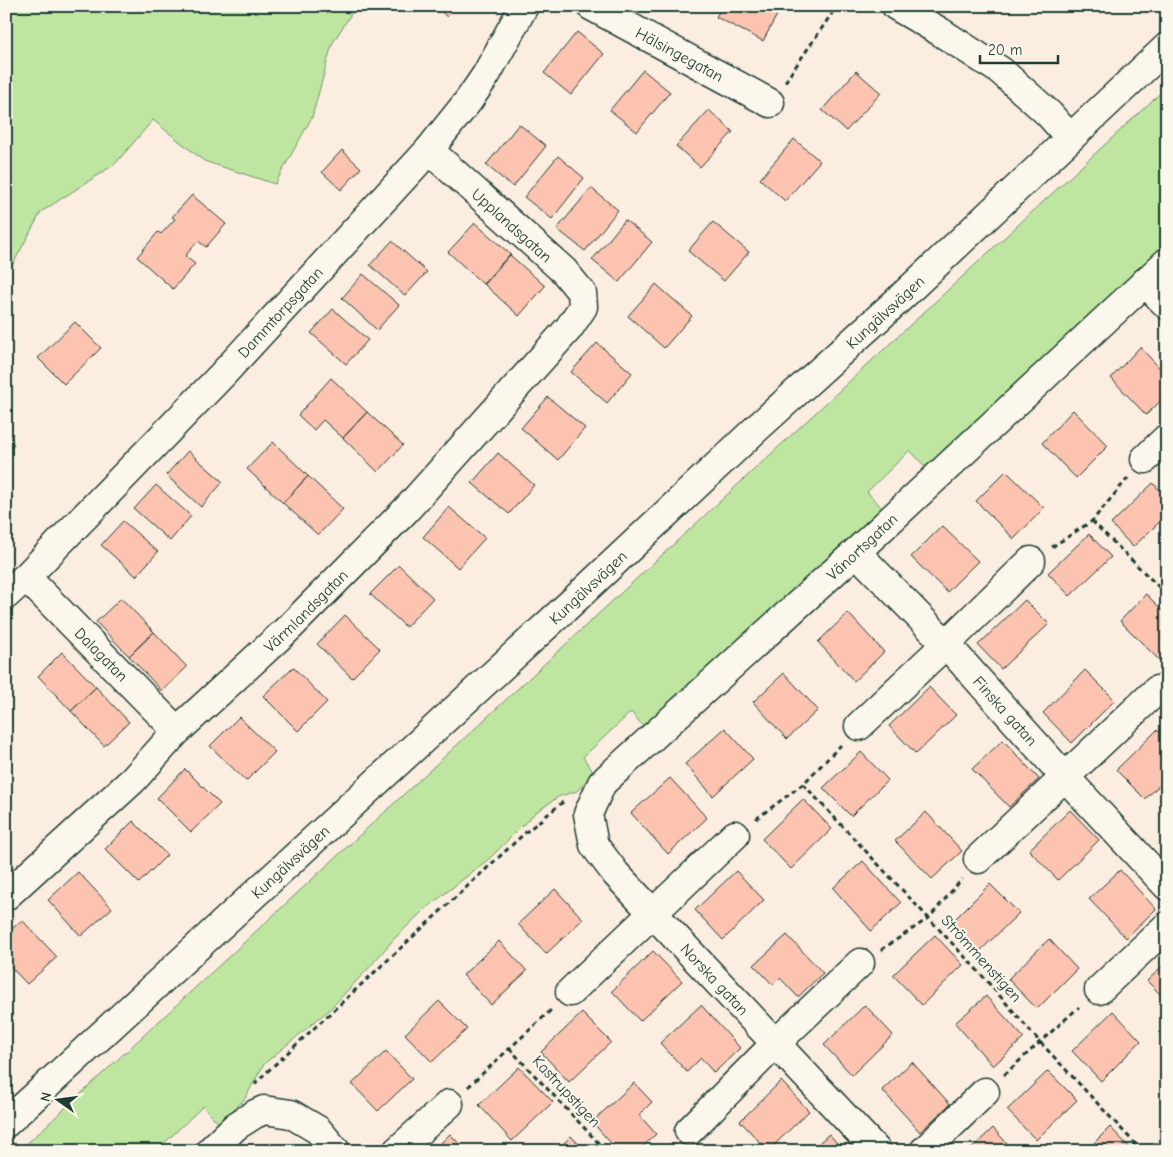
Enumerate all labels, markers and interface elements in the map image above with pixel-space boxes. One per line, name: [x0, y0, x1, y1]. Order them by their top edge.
street label: Hälsingegatan: [632, 24, 726, 86]
scale bar: [980, 32, 1058, 64]
text: 20 m: [988, 41, 1022, 59]
street label: Upplandsgatan: [468, 185, 555, 266]
street label: Dammtorpsgatan: [235, 264, 327, 362]
street label: Kungälvsvägen: [843, 272, 928, 353]
street label: Vänortsgatan: [823, 510, 901, 584]
street label: Kungälvsvägen: [546, 547, 631, 628]
street label: Värmlandsgatan: [261, 566, 352, 656]
street label: Dalagatan: [71, 624, 131, 685]
street label: Finska gatan: [969, 673, 1041, 750]
street label: Kungälvsvägen: [248, 822, 333, 903]
street label: Strömmenstigen: [937, 911, 1025, 1006]
street label: Norska gatan: [677, 940, 752, 1019]
street label: Kastrupstigen: [528, 1052, 604, 1131]
north arrow: [32, 1074, 82, 1124]
text: N: [37, 1090, 55, 1103]

